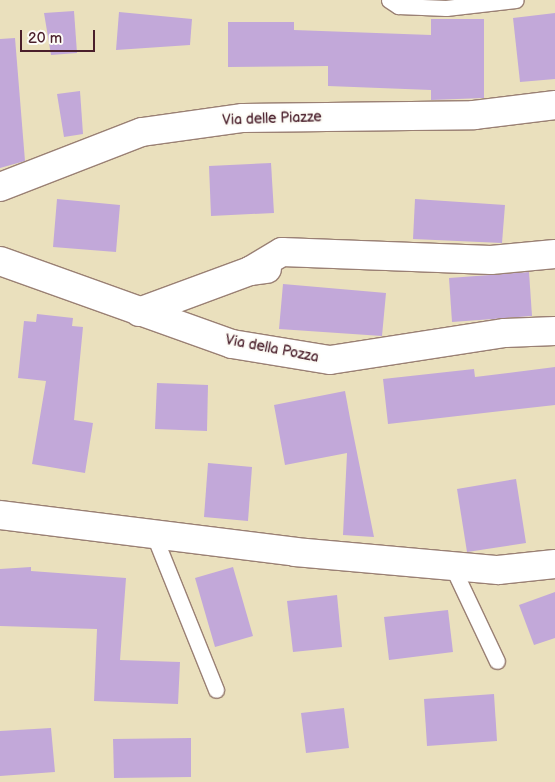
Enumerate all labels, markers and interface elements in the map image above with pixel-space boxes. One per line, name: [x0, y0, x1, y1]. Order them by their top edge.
scale bar: [22, 20, 98, 52]
text: 20 m: [28, 29, 62, 48]
street label: Via delle Piazze: [222, 109, 322, 129]
street label: Via della Pozza: [224, 332, 320, 366]

